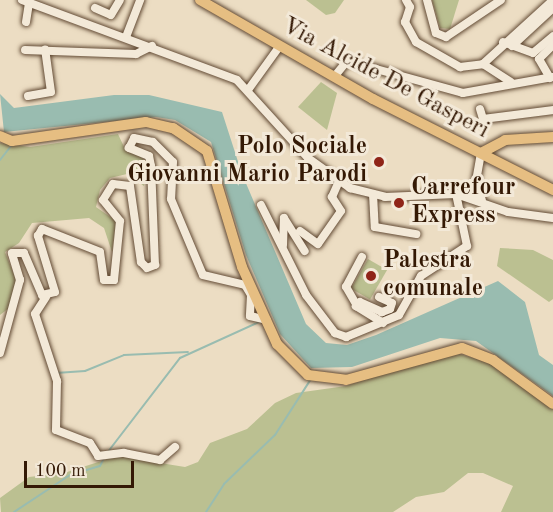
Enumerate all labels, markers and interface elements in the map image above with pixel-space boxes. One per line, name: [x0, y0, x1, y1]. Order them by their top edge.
street label: Via Alcide De Gasperi: [277, 12, 493, 146]
place label: Polo Sociale Giovanni Mario Parodi: [127, 134, 367, 190]
marker: Polo Sociale Giovanni Mario Parodi: [372, 155, 386, 169]
place label: Carrefour Express: [411, 175, 515, 231]
marker: Carrefour Express: [392, 196, 406, 210]
place label: Palestra comunale: [383, 248, 483, 304]
marker: Palestra comunale: [364, 269, 378, 283]
scale bar: [27, 449, 136, 487]
text: 100 m: [35, 462, 86, 480]

